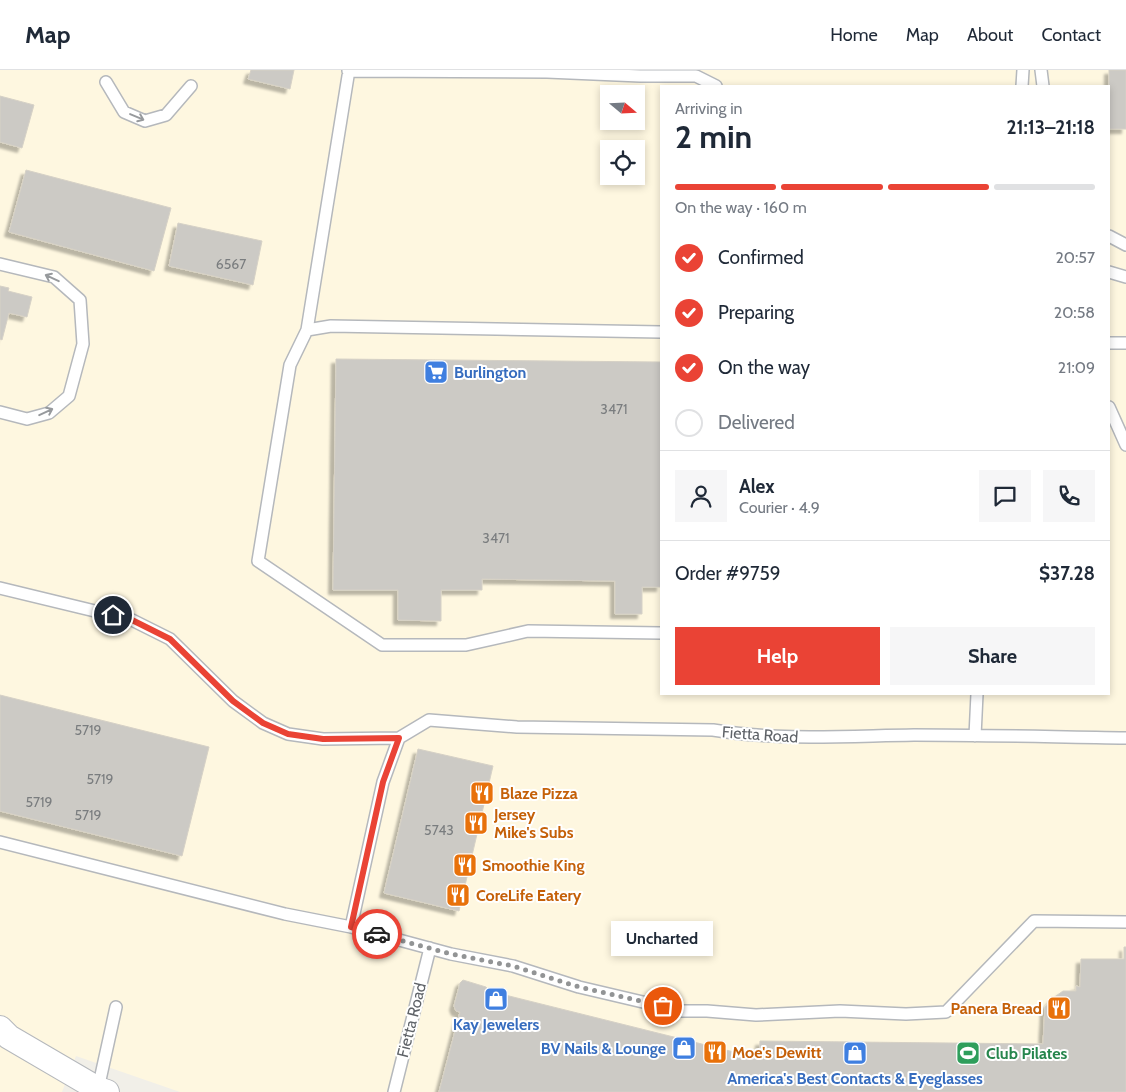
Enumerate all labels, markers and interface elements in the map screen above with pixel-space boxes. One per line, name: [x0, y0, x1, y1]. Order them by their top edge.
text: Map: [25, 20, 71, 49]
text: Home: [830, 24, 878, 46]
text: Map: [906, 24, 939, 46]
text: About: [967, 24, 1013, 46]
text: Contact: [1041, 24, 1101, 46]
north arrow: [600, 85, 645, 130]
map controls: [600, 85, 645, 185]
text: Arriving in: [675, 99, 742, 118]
one-way arrow: [129, 113, 144, 123]
text: 21:13–21:18: [1006, 116, 1095, 139]
text: 2 min: [675, 117, 752, 156]
button: locate: [600, 140, 645, 185]
text: On the way · 160 m: [675, 198, 807, 217]
icon: check: [675, 244, 703, 272]
text: Confirmed: [718, 246, 804, 269]
text: 20:57: [1055, 248, 1095, 267]
house number: 6567: [216, 255, 246, 273]
one-way arrow: [44, 273, 59, 283]
icon: check: [675, 299, 703, 327]
text: Preparing: [718, 301, 794, 324]
text: 20:58: [1054, 303, 1095, 322]
icon: check: [675, 354, 703, 382]
text: On the way: [718, 356, 810, 379]
text: 21:09: [1058, 358, 1095, 377]
supermarket icon: Burlington: [423, 359, 449, 385]
place label: Burlington: [454, 363, 526, 382]
house number: 3471: [600, 400, 628, 418]
one-way arrow: [39, 407, 54, 417]
text: Delivered: [718, 411, 795, 434]
button: person: [675, 470, 727, 522]
button: chat: [979, 470, 1031, 522]
button: phone: [1043, 470, 1095, 522]
text: Alex: [739, 475, 775, 498]
text: Courier · 4.9: [739, 498, 820, 517]
house number: 3471: [482, 529, 510, 547]
text: Order #9759: [675, 562, 781, 585]
text: $37.28: [1039, 562, 1095, 585]
pin: [92, 594, 134, 636]
icon: home: [99, 601, 127, 629]
button: Help: [675, 627, 880, 685]
button: Share: [890, 627, 1095, 685]
house number: 5719: [74, 721, 102, 739]
street label: Fietta Road: [721, 722, 799, 747]
house number: 5719: [86, 770, 114, 788]
restaurant icon: Blaze Pizza: [469, 780, 495, 806]
place label: Blaze Pizza: [500, 784, 578, 803]
house number: 5719: [25, 793, 53, 811]
place label: Jersey Mike's Subs: [493, 805, 574, 842]
house number: 5719: [74, 806, 102, 824]
restaurant icon: Jersey Mike's Subs: [463, 810, 489, 836]
house number: 5743: [424, 821, 454, 839]
restaurant icon: Smoothie King: [452, 852, 478, 878]
place label: Smoothie King: [482, 856, 584, 875]
restaurant icon: CoreLife Eatery: [445, 882, 471, 908]
place label: CoreLife Eatery: [476, 886, 582, 905]
courier: [352, 909, 402, 959]
icon: car: [363, 920, 391, 948]
callout: Uncharted: [612, 921, 714, 956]
text: Uncharted: [626, 929, 698, 948]
street label: Fietta Road: [393, 981, 430, 1060]
pin: [642, 985, 684, 1027]
shop icon: Kay Jewelers: [483, 986, 509, 1012]
icon: bag: [649, 992, 677, 1020]
restaurant icon: Panera Bread: [1046, 995, 1072, 1021]
place label: Panera Bread: [950, 999, 1042, 1018]
place label: Kay Jewelers: [453, 1015, 539, 1034]
shop icon: BV Nails & Lounge: [671, 1035, 697, 1061]
place label: BV Nails & Lounge: [541, 1039, 666, 1058]
restaurant icon: Moe's Dewitt: [702, 1039, 728, 1065]
shop icon: America's Best Contacts & Eyeglasses: [842, 1040, 868, 1066]
sports icon: Club Pilates: [955, 1040, 981, 1066]
place label: Moe's Dewitt: [732, 1043, 822, 1062]
place label: Club Pilates: [986, 1044, 1068, 1063]
place label: America's Best Contacts & Eyeglasses: [727, 1069, 983, 1088]

